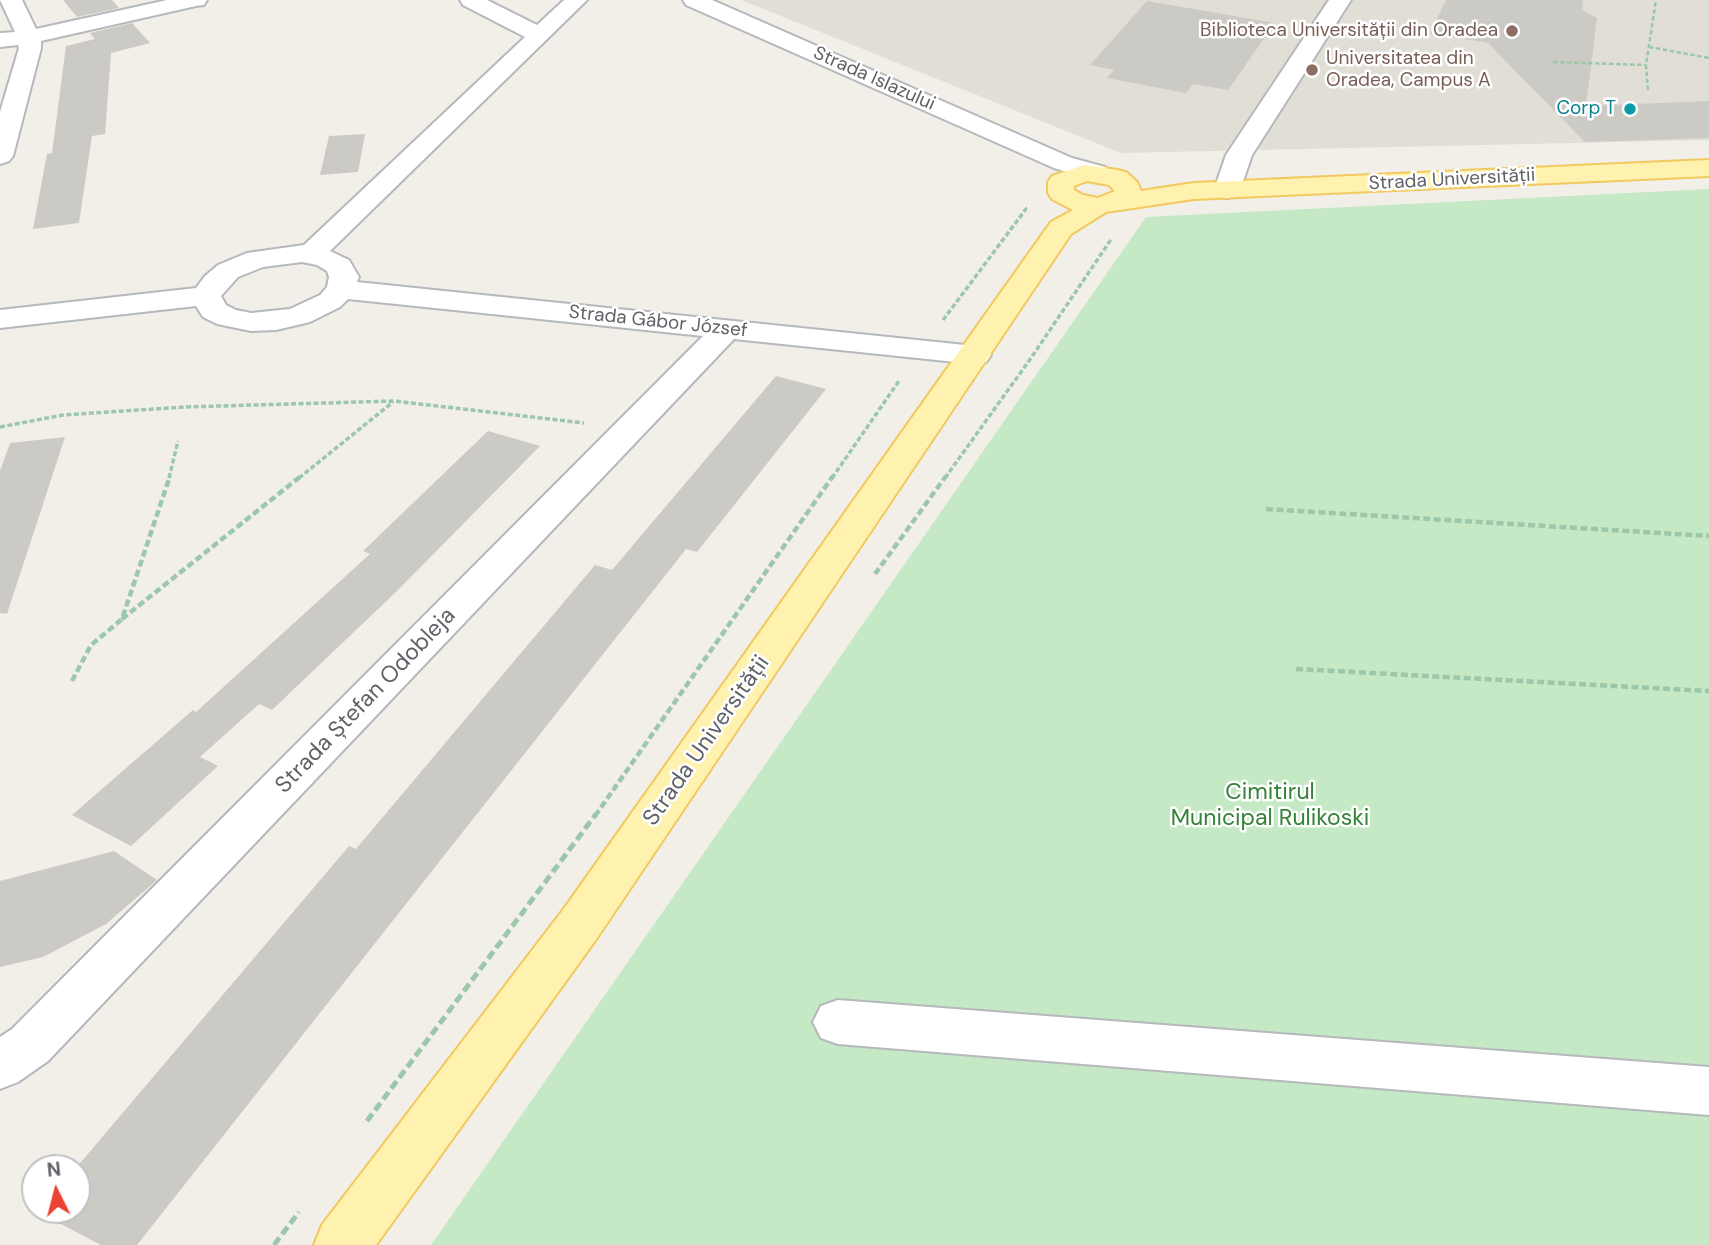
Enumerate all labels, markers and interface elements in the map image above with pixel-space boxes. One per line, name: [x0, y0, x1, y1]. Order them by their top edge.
place label: Biblioteca Universității din Oradea: [1200, 20, 1498, 42]
marker: Biblioteca Universității din Oradea: [1504, 23, 1520, 39]
street label: Strada Islazului: [810, 42, 938, 116]
place label: Universitatea din Oradea, Campus A: [1326, 48, 1491, 92]
marker: Universitatea din Oradea, Campus A: [1304, 62, 1320, 78]
place label: Corp T: [1556, 98, 1616, 120]
marker: Corp T: [1622, 101, 1638, 117]
street label: Strada Universității: [1368, 164, 1536, 196]
street label: Strada Gábor József: [568, 301, 748, 343]
street label: Strada Ștefan Odobleja: [270, 602, 462, 800]
street label: Strada Universității: [638, 650, 776, 832]
park label: Cimitirul Municipal Rulikoski: [1171, 779, 1369, 833]
north arrow: [21, 1154, 91, 1224]
text: N: [46, 1156, 62, 1183]

